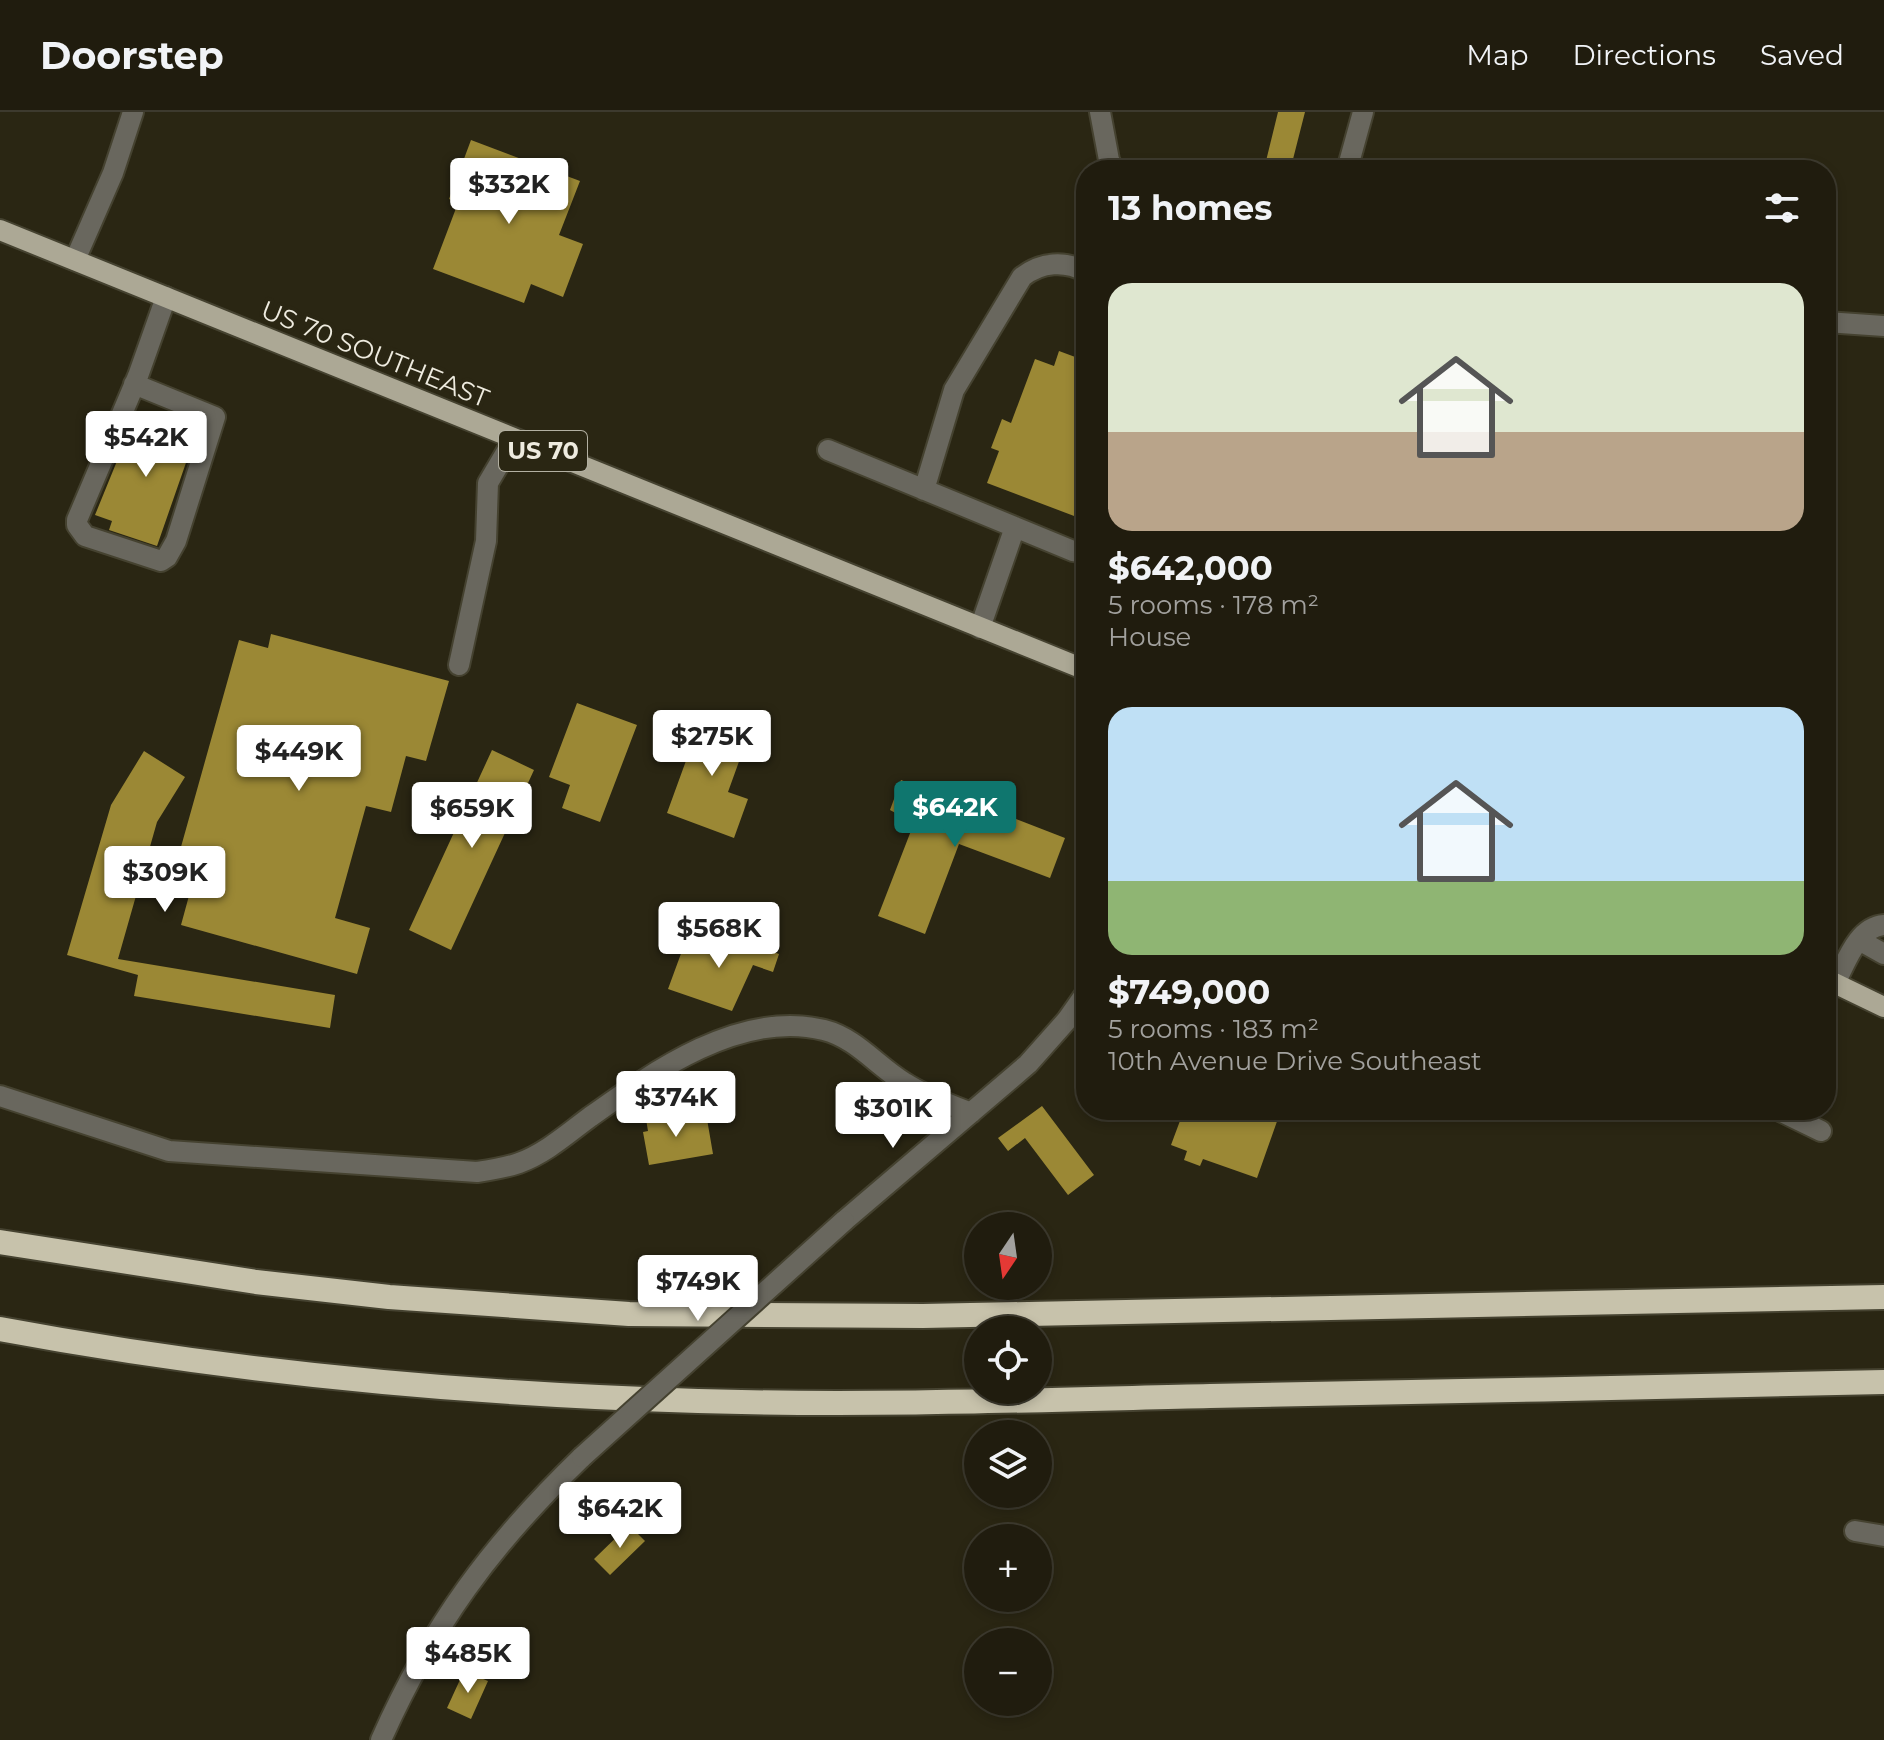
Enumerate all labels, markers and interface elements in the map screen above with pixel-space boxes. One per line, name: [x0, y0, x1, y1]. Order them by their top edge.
text: Doorstep: [40, 32, 224, 79]
text: Map: [1466, 38, 1528, 72]
text: Directions: [1572, 38, 1716, 72]
text: Saved: [1760, 38, 1844, 72]
pin: $332K: [453, 158, 565, 226]
text: $332K: [468, 168, 550, 200]
icon: filters: [1760, 186, 1804, 230]
text: 13 homes: [1108, 187, 1272, 229]
street label: US 70 SOUTHEAST: [256, 294, 494, 414]
icon: home: [1384, 335, 1528, 479]
pin: $542K: [90, 411, 202, 479]
text: $542K: [104, 421, 188, 453]
road number: US 70: [499, 431, 587, 471]
text: $642,000: [1108, 547, 1273, 589]
text: 5 rooms · 178 m²: [1108, 589, 1319, 621]
text: House: [1108, 621, 1191, 653]
pin: $275K: [656, 710, 768, 778]
text: $275K: [671, 720, 753, 752]
pin: $449K: [243, 725, 355, 793]
text: $449K: [255, 735, 343, 767]
icon: home: [1384, 759, 1528, 903]
pin: $642K: [899, 781, 1011, 849]
pin: $659K: [416, 782, 528, 850]
text: $642K: [912, 791, 998, 823]
text: $659K: [430, 792, 514, 824]
pin: $309K: [109, 846, 221, 914]
text: $309K: [122, 856, 208, 888]
pin: $568K: [663, 902, 775, 970]
text: $568K: [676, 912, 762, 944]
text: $749,000: [1108, 971, 1270, 1013]
text: 5 rooms · 183 m²: [1108, 1013, 1319, 1045]
text: 10th Avenue Drive Southeast: [1108, 1045, 1481, 1077]
pin: $374K: [620, 1071, 732, 1139]
text: $374K: [634, 1081, 718, 1113]
pin: $301K: [837, 1082, 949, 1150]
text: $301K: [854, 1092, 932, 1124]
north arrow: [964, 1212, 1052, 1300]
map controls: [964, 1212, 1052, 1716]
pin: $749K: [642, 1255, 754, 1323]
text: $749K: [656, 1265, 740, 1297]
button: locate: [964, 1316, 1052, 1404]
button: layers: [964, 1420, 1052, 1508]
pin: $642K: [564, 1482, 676, 1550]
text: $642K: [577, 1492, 663, 1524]
button: +: [964, 1524, 1052, 1612]
pin: $485K: [412, 1627, 524, 1695]
button: −: [964, 1628, 1052, 1716]
text: $485K: [425, 1637, 511, 1669]

